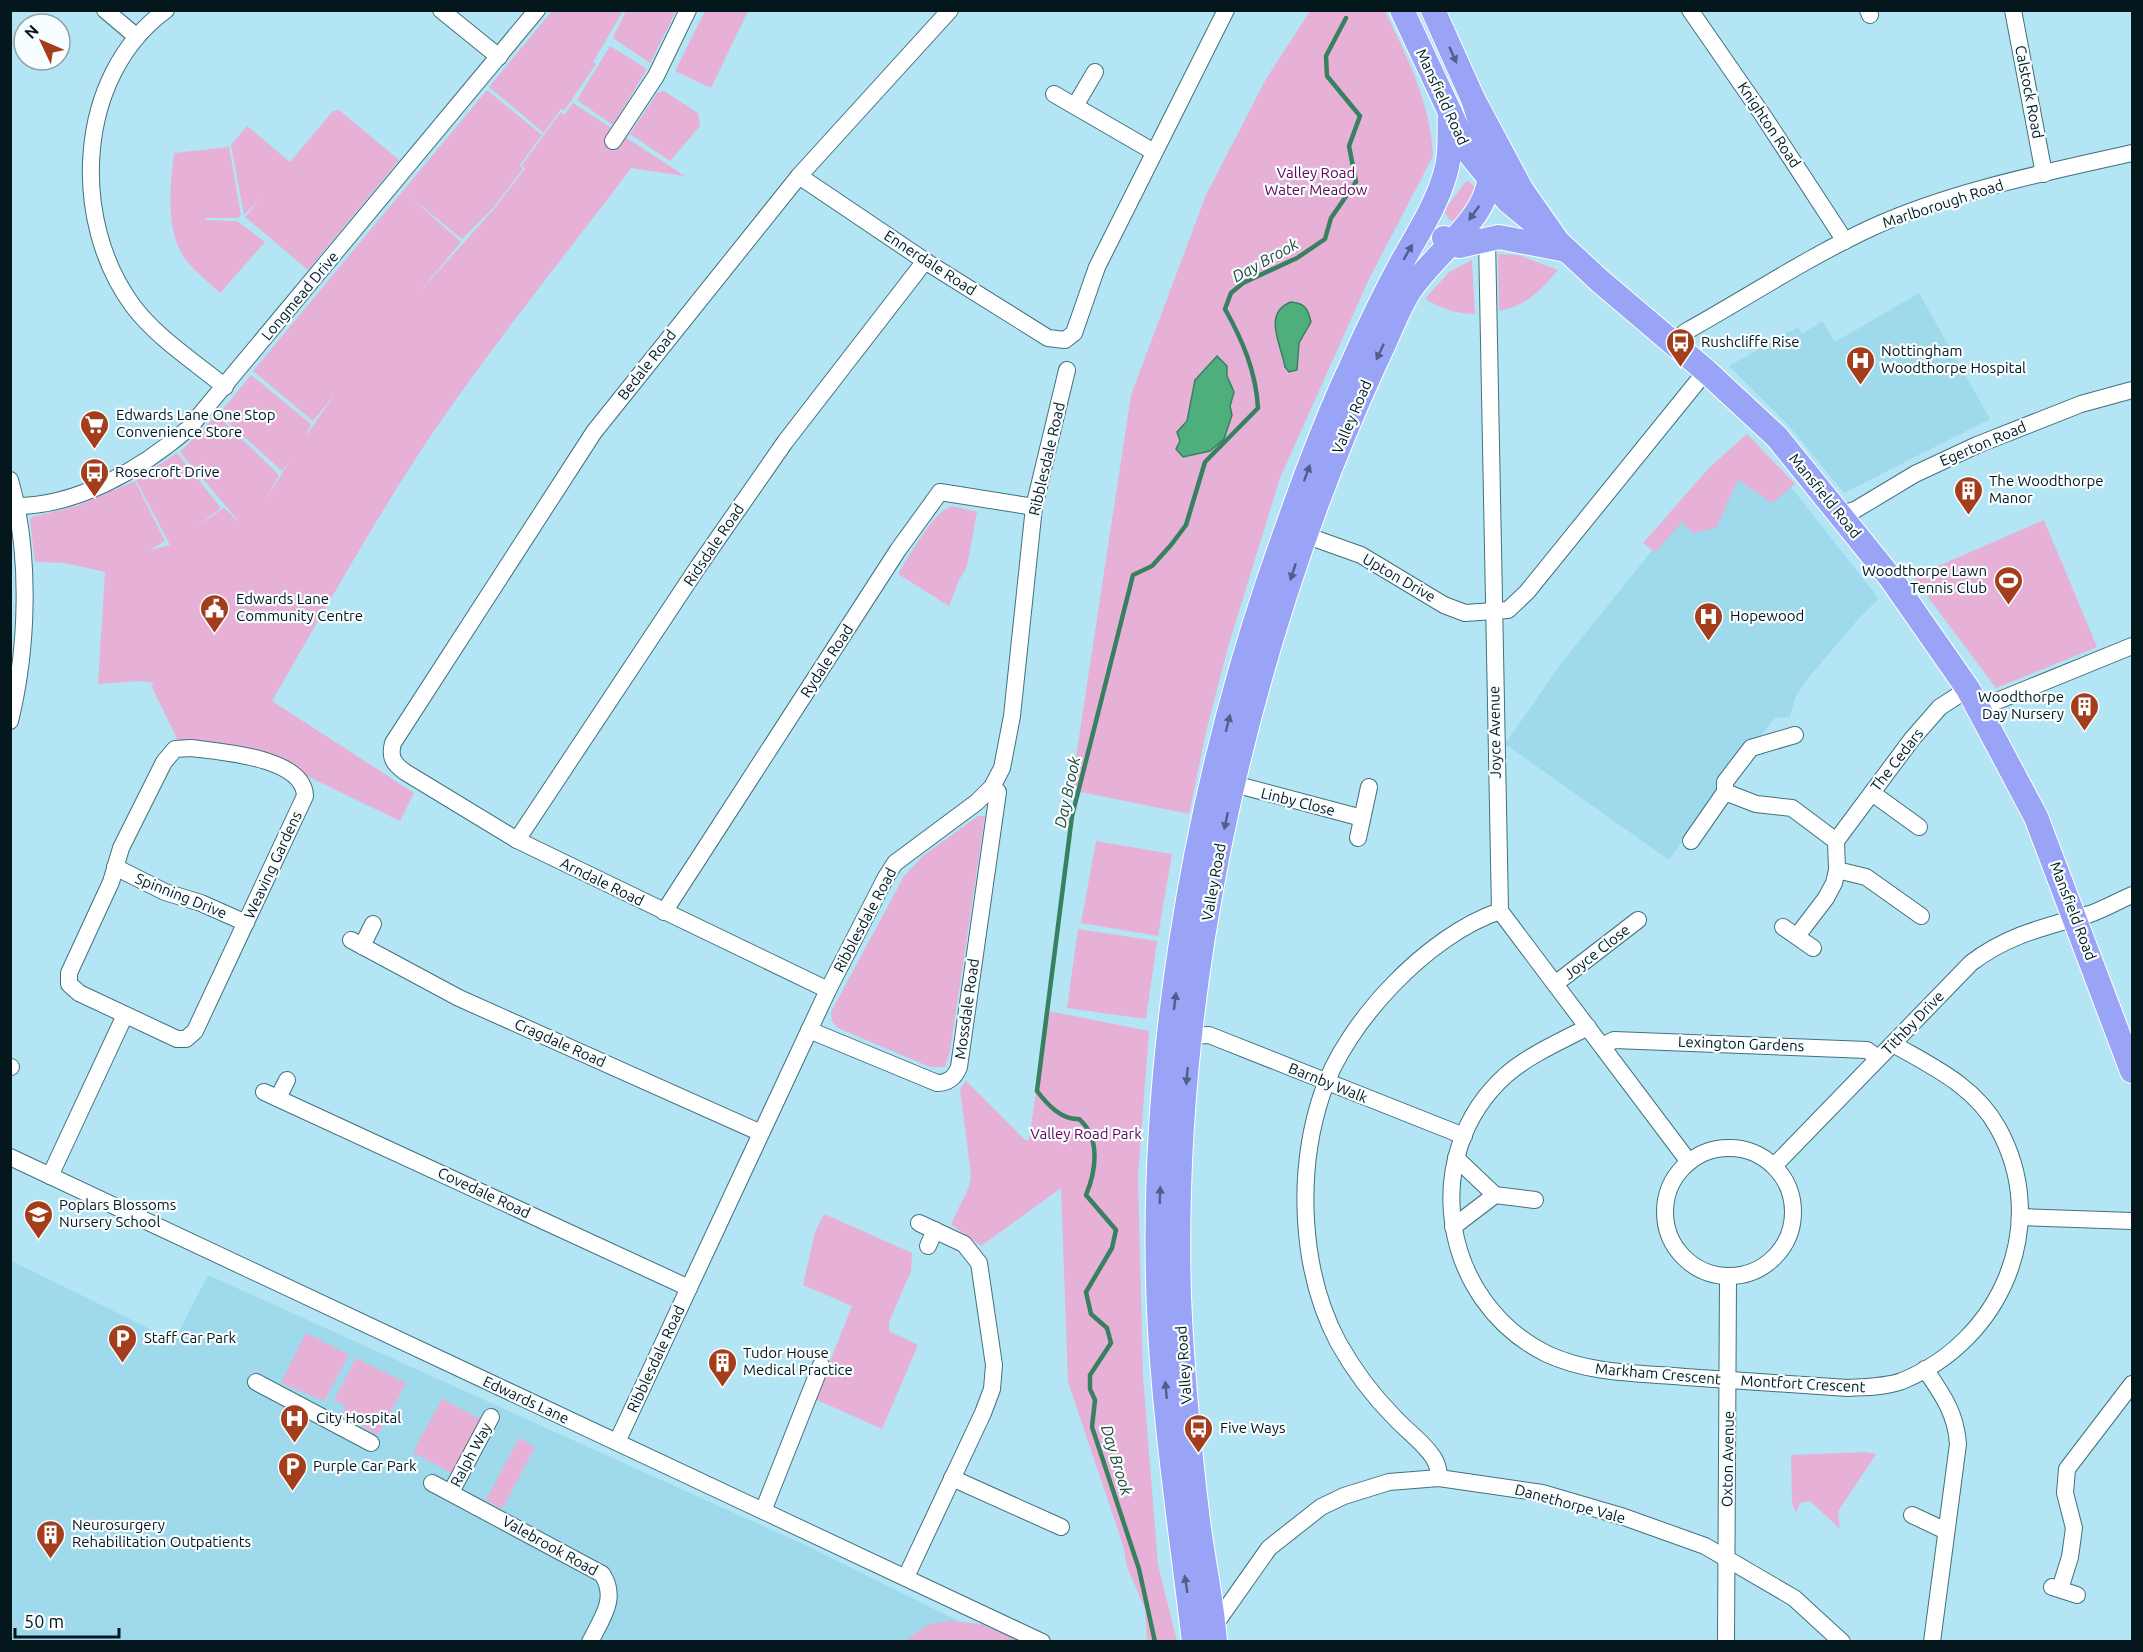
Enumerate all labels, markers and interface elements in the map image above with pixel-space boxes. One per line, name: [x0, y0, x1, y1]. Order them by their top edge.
north arrow: [12, 12, 72, 72]
text: N: [21, 21, 42, 42]
street label: Calstock Road: [2012, 44, 2047, 140]
street label: Mansfield Road: [1413, 46, 1472, 148]
one-way arrow: [1448, 46, 1458, 64]
street label: Knighton Road: [1734, 79, 1804, 171]
park label: Valley Road Water Meadow: [1265, 164, 1368, 198]
street label: Marlborough Road: [1880, 176, 2005, 231]
one-way arrow: [1468, 205, 1480, 221]
street label: Ennerdale Road: [881, 227, 979, 299]
water label: Day Brook: [1229, 234, 1302, 285]
one-way arrow: [1402, 244, 1413, 260]
street label: Longmead Drive: [258, 248, 342, 343]
street label: Bedale Road: [614, 326, 679, 403]
bus stop icon: Rushcliffe Rise: [1664, 326, 1696, 368]
place label: Rushcliffe Rise: [1701, 333, 1799, 350]
place label: Nottingham Woodthorpe Hospital: [1881, 342, 2026, 376]
one-way arrow: [1376, 344, 1385, 361]
hospital icon: Nottingham Woodthorpe Hospital: [1844, 344, 1876, 386]
street label: Valley Road: [1328, 377, 1375, 456]
street label: Ribblesdale Road: [1025, 400, 1068, 517]
place label: Edwards Lane One Stop Convenience Store: [116, 406, 276, 440]
supermarket icon: Edwards Lane One Stop Convenience Store: [79, 408, 111, 450]
street label: Egerton Road: [1937, 418, 2028, 469]
street label: Mansfield Road: [1786, 450, 1865, 542]
bus stop icon: Rosecroft Drive: [78, 456, 110, 498]
place label: Rosecroft Drive: [115, 463, 220, 480]
one-way arrow: [1303, 464, 1312, 482]
place label: The Woodthorpe Manor: [1989, 472, 2104, 506]
building icon: The Woodthorpe Manor: [1952, 474, 1984, 516]
street label: Ridsdale Road: [680, 501, 747, 589]
street label: Upton Drive: [1360, 550, 1439, 605]
place label: Woodthorpe Lawn Tennis Club: [1862, 562, 1987, 596]
one-way arrow: [1288, 563, 1297, 581]
sports icon: Woodthorpe Lawn Tennis Club: [1992, 564, 2024, 606]
place label: Edwards Lane Community Centre: [236, 590, 363, 624]
public building icon: Edwards Lane Community Centre: [199, 592, 231, 634]
hospital icon: Hopewood: [1693, 600, 1725, 642]
place label: Hopewood: [1730, 607, 1804, 624]
street label: Rydale Road: [797, 621, 856, 700]
street label: Joyce Avenue: [1485, 686, 1504, 778]
place label: Woodthorpe Day Nursery: [1978, 688, 2064, 722]
building icon: Woodthorpe Day Nursery: [2069, 690, 2101, 732]
one-way arrow: [1224, 713, 1234, 732]
street label: The Cedars: [1867, 725, 1926, 794]
water label: Day Brook: [1051, 754, 1084, 829]
street label: Linby Close: [1259, 784, 1337, 819]
street label: Weaving Gardens: [240, 808, 305, 921]
one-way arrow: [1221, 812, 1230, 831]
street label: Valley Road: [1198, 842, 1229, 922]
street label: Arndale Road: [558, 854, 647, 909]
street label: Mansfield Road: [2047, 859, 2100, 963]
street label: Ribblesdale Road: [830, 865, 899, 975]
street label: Spinning Drive: [133, 869, 229, 922]
street label: Joyce Close: [1560, 921, 1633, 983]
street label: Mossdale Road: [951, 957, 982, 1060]
street label: Tithby Drive: [1878, 987, 1947, 1058]
one-way arrow: [1171, 991, 1180, 1010]
street label: Cragdale Road: [512, 1015, 608, 1070]
street label: Lexington Gardens: [1678, 1033, 1804, 1054]
street label: Barnby Walk: [1286, 1059, 1371, 1106]
one-way arrow: [1182, 1067, 1192, 1086]
park label: Valley Road Park: [1030, 1125, 1142, 1142]
street label: Covedale Road: [435, 1164, 533, 1221]
one-way arrow: [1156, 1185, 1165, 1204]
place label: Poplars Blossoms Nursery School: [59, 1196, 176, 1230]
school or university icon: Poplars Blossoms Nursery School: [22, 1198, 54, 1240]
street label: Ribblesdale Road: [623, 1303, 688, 1415]
parking icon: Staff Car Park: [107, 1322, 139, 1364]
street label: Valley Road: [1172, 1325, 1195, 1405]
place label: Staff Car Park: [144, 1329, 237, 1346]
place label: Tudor House Medical Practice: [743, 1344, 853, 1378]
building icon: Tudor House Medical Practice: [706, 1346, 738, 1388]
street label: Markham Crescent: [1595, 1360, 1722, 1387]
street label: Edwards Lane: [480, 1372, 572, 1427]
street label: Montfort Crescent: [1740, 1372, 1866, 1395]
one-way arrow: [1161, 1380, 1171, 1399]
hospital icon: City Hospital: [279, 1402, 311, 1444]
place label: City Hospital: [316, 1409, 401, 1426]
street label: Oxton Avenue: [1718, 1411, 1737, 1507]
bus stop icon: Five Ways: [1183, 1412, 1215, 1454]
place label: Five Ways: [1220, 1419, 1286, 1436]
street label: Ralph Way: [447, 1420, 495, 1490]
water label: Day Brook: [1098, 1423, 1136, 1498]
parking icon: Purple Car Park: [276, 1450, 308, 1492]
place label: Purple Car Park: [313, 1457, 417, 1474]
street label: Danethorpe Vale: [1513, 1481, 1627, 1526]
street label: Valebrook Road: [499, 1512, 601, 1579]
place label: Neurosurgery Rehabilitation Outpatients: [72, 1516, 251, 1550]
building icon: Neurosurgery Rehabilitation Outpatients: [35, 1518, 67, 1560]
one-way arrow: [1181, 1574, 1190, 1593]
scale bar: [15, 1601, 118, 1639]
text: 50 m: [24, 1611, 64, 1631]

